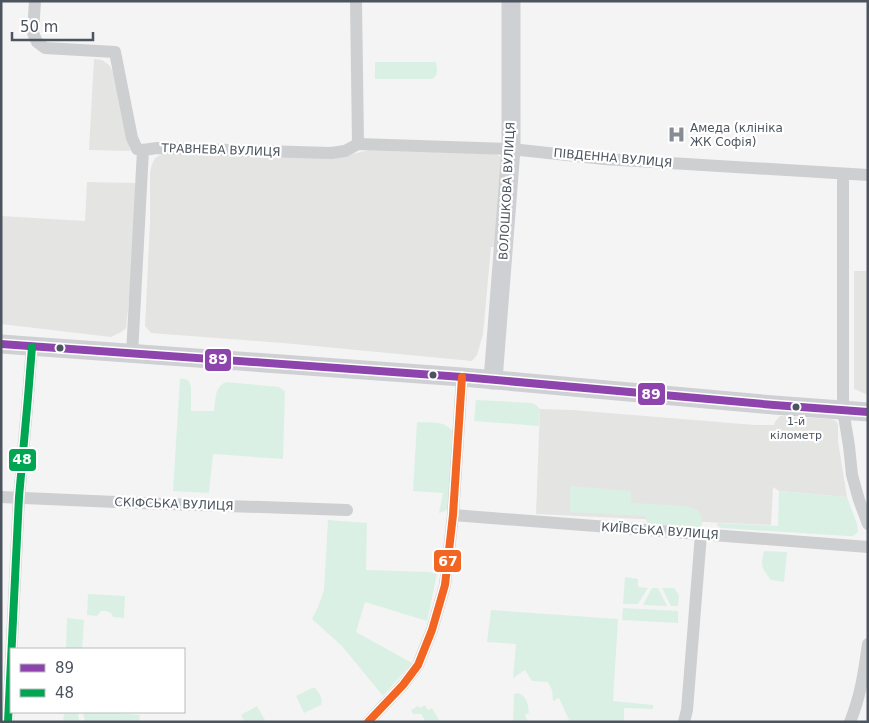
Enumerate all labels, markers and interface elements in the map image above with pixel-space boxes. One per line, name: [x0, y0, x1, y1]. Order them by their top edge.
scale bar: [12, 10, 94, 42]
text: 50 m: [20, 18, 58, 36]
place label: Амеда (клініка ЖК Софія): [690, 121, 783, 149]
street label: ВОЛОШКОВА ВУЛИЦЯ: [496, 122, 518, 260]
hospital icon: Амеда (клініка ЖК Софія): [666, 125, 686, 145]
street label: ТРАВНЕВА ВУЛИЦЯ: [160, 141, 281, 159]
street label: ПІВДЕННА ВУЛИЦЯ: [553, 146, 673, 170]
unlabelled marker: [55, 343, 65, 353]
line badge: 89: [204, 348, 232, 372]
text: 89: [208, 351, 228, 367]
unlabelled marker: [428, 370, 438, 380]
line badge: 89: [637, 382, 666, 406]
text: 89: [641, 386, 661, 402]
marker: 1-й кілометр: [791, 402, 801, 412]
place label: 1-й кілометр: [770, 415, 822, 442]
line badge: 48: [8, 448, 37, 472]
text: 48: [12, 451, 32, 467]
street label: СКІФСЬКА ВУЛИЦЯ: [114, 495, 234, 513]
street label: КИЇВСЬКА ВУЛИЦЯ: [601, 519, 719, 542]
line badge: 67: [433, 549, 462, 573]
text: 67: [438, 553, 458, 569]
legend: [10, 648, 185, 713]
text: 89: [55, 659, 74, 677]
text: 48: [55, 684, 74, 702]

